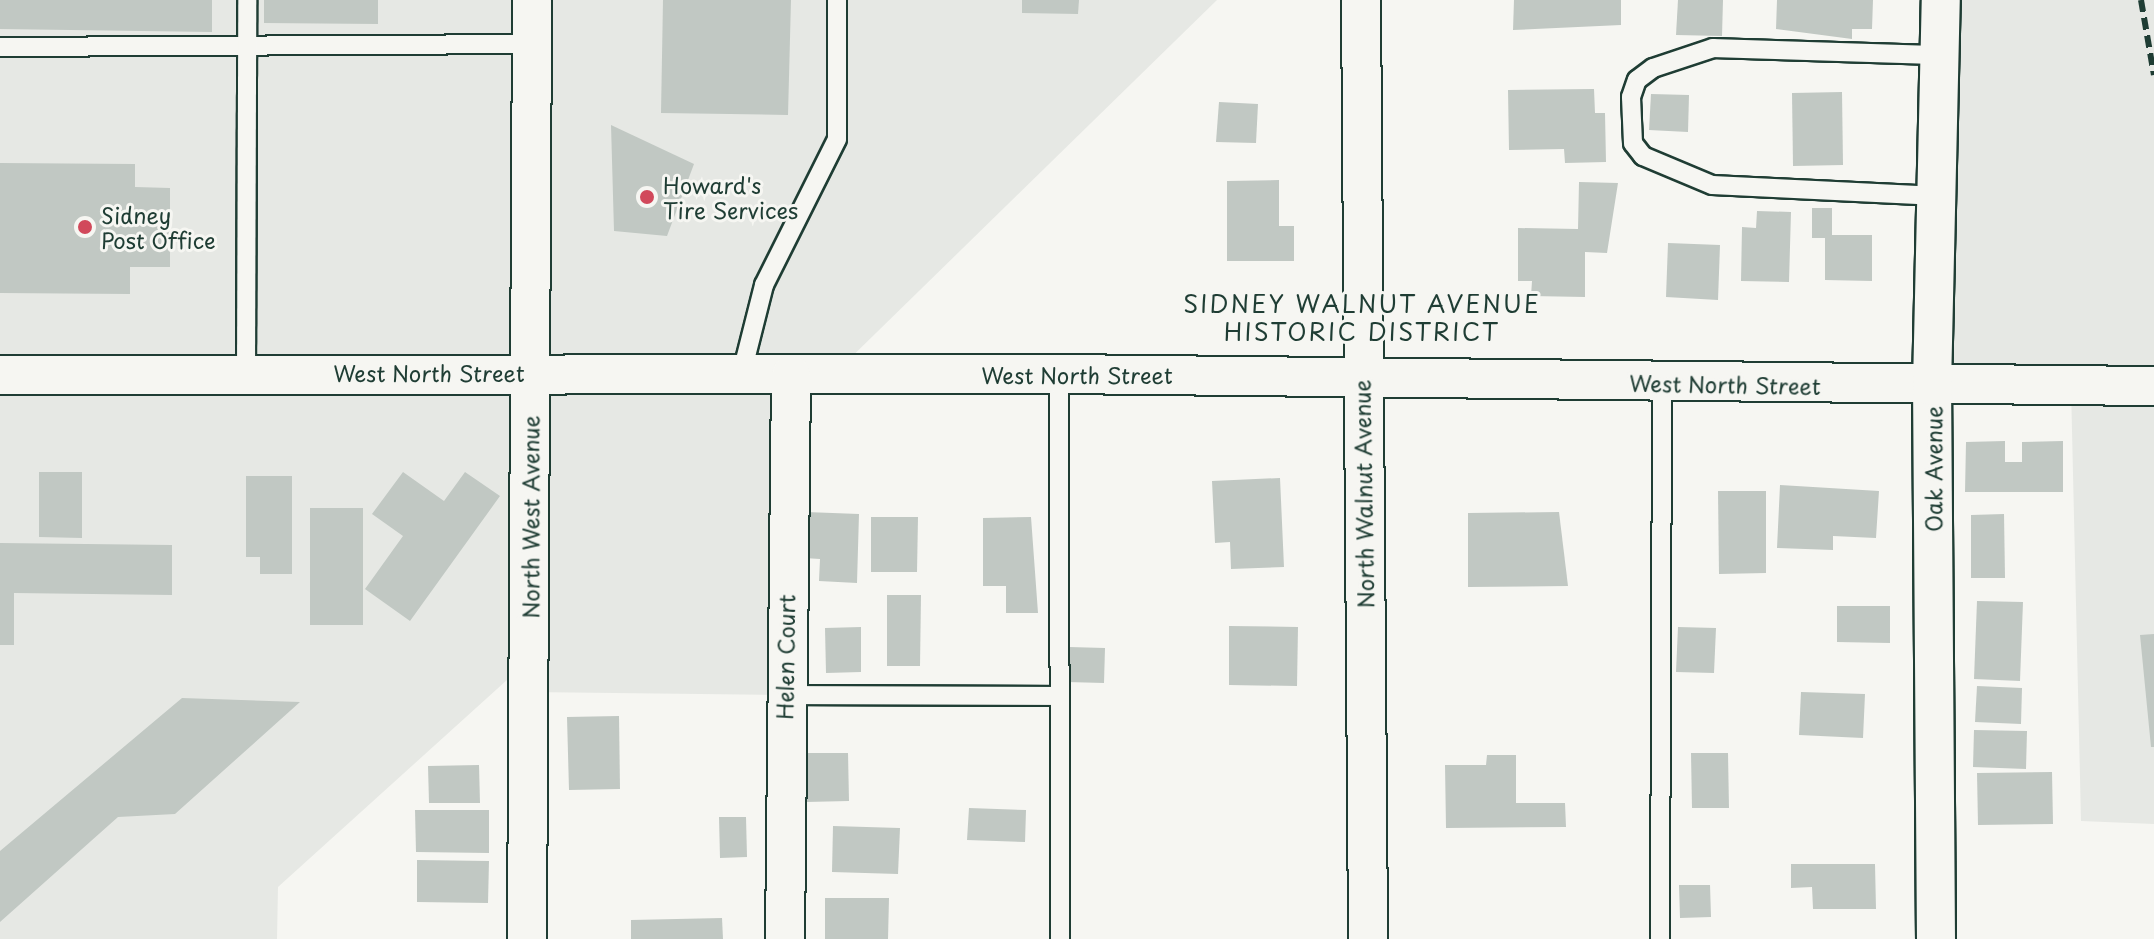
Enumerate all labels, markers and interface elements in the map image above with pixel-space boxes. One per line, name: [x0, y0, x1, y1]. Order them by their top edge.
place label: Howard's Tire Services: [663, 171, 796, 222]
marker: Howard's Tire Services: [638, 188, 656, 206]
place label: Sidney Post Office: [101, 201, 216, 252]
marker: Sidney Post Office: [76, 218, 94, 236]
district label: SIDNEY WALNUT AVENUE HISTORIC DISTRICT: [1184, 290, 1540, 346]
street label: West North Street: [333, 360, 525, 386]
street label: West North Street: [981, 362, 1173, 388]
street label: West North Street: [1628, 369, 1822, 399]
street label: North Walnut Avenue: [1348, 381, 1378, 607]
street label: Oak Avenue: [1920, 405, 1946, 533]
street label: North West Avenue: [517, 416, 543, 618]
street label: Helen Court: [771, 593, 799, 721]

